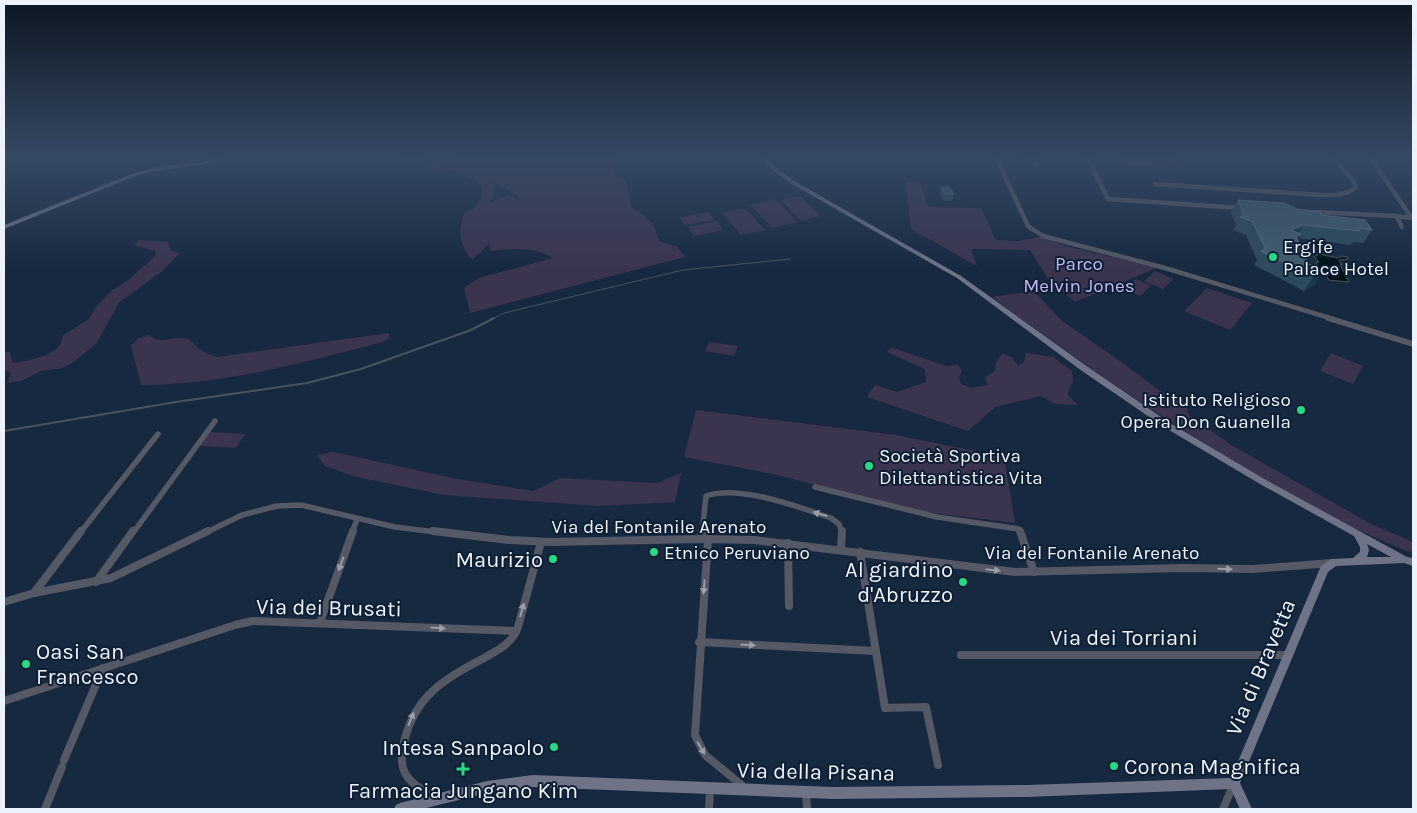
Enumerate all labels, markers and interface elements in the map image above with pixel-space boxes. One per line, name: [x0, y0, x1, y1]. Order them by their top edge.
place label: Ergife Palace Hotel: [1283, 236, 1389, 280]
marker: Ergife Palace Hotel: [1267, 251, 1279, 263]
park label: Parco Melvin Jones: [1023, 253, 1135, 297]
place label: Istituto Religioso Opera Don Guanella: [1121, 389, 1291, 433]
marker: Istituto Religioso Opera Don Guanella: [1295, 404, 1307, 416]
place label: Società Sportiva Dilettantistica Vita: [879, 445, 1043, 489]
marker: Società Sportiva Dilettantistica Vita: [863, 460, 875, 472]
one-way arrow: [812, 510, 827, 518]
street label: Via del Fontanile Arenato: [552, 516, 766, 538]
place label: Etnico Peruviano: [664, 542, 810, 564]
street label: Via del Fontanile Arenato: [985, 542, 1199, 564]
marker: Etnico Peruviano: [648, 546, 660, 558]
place label: Maurizio: [455, 547, 543, 573]
marker: Maurizio: [547, 553, 559, 565]
one-way arrow: [337, 557, 344, 572]
place label: Al giardino d'Abruzzo: [845, 557, 953, 608]
one-way arrow: [1217, 565, 1233, 573]
one-way arrow: [985, 567, 1001, 575]
marker: Al giardino d'Abruzzo: [957, 576, 969, 588]
one-way arrow: [699, 580, 707, 596]
street label: Via dei Brusati: [256, 594, 402, 622]
street label: Via di Bravetta: [1220, 595, 1301, 740]
one-way arrow: [518, 602, 526, 617]
one-way arrow: [431, 624, 447, 632]
street label: Via dei Torriani: [1050, 625, 1198, 651]
place label: Oasi San Francesco: [36, 639, 138, 690]
one-way arrow: [740, 641, 756, 649]
marker: Oasi San Francesco: [20, 658, 32, 670]
one-way arrow: [407, 711, 415, 726]
place label: Intesa Sanpaolo: [382, 735, 544, 761]
marker: Intesa Sanpaolo: [548, 741, 560, 753]
one-way arrow: [696, 741, 705, 754]
place label: Corona Magnifica: [1124, 754, 1301, 780]
street label: Via della Pisana: [737, 758, 895, 786]
marker: Corona Magnifica: [1108, 760, 1120, 772]
marker: Farmacia Jungano Kim: [457, 763, 469, 775]
place label: Farmacia Jungano Kim: [348, 778, 578, 804]

